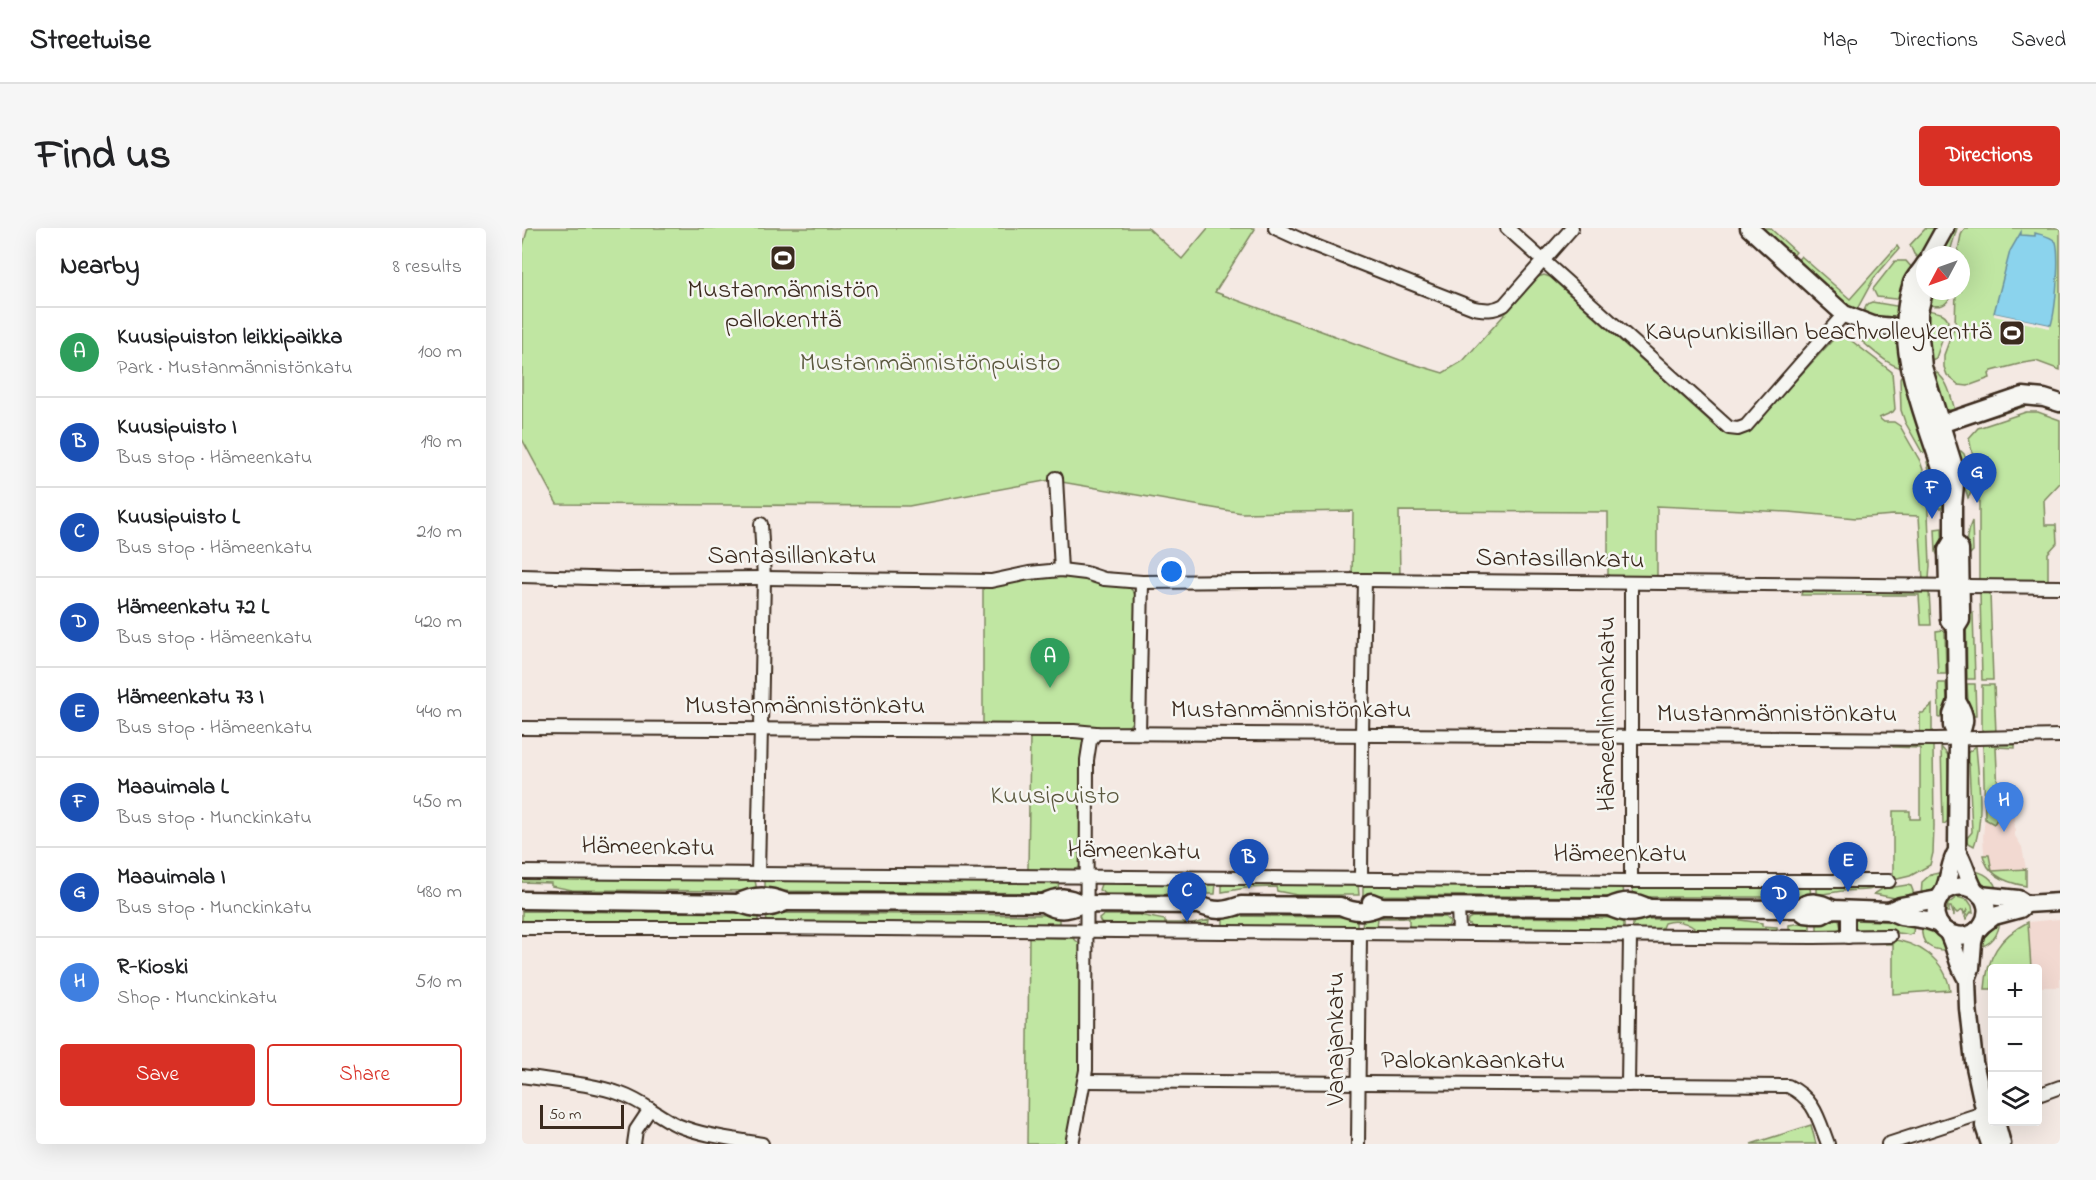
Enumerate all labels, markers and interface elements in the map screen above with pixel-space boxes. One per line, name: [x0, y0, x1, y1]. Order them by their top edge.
text: Streetwise: [30, 21, 151, 62]
text: Map: [1822, 26, 1858, 56]
text: Directions: [1891, 26, 1978, 56]
text: Saved: [2011, 26, 2066, 56]
text: Find us: [36, 126, 171, 187]
button: Directions: [1919, 126, 2060, 186]
sports icon: Mustanmännistön pallokenttä: [768, 243, 798, 273]
north arrow: [1916, 246, 1970, 300]
text: Nearby: [60, 248, 139, 286]
text: 8 results: [393, 253, 462, 282]
place label: Mustanmännistön pallokenttä: [687, 272, 879, 340]
place label: Kaupunkisillan beachvolleykenttä: [1645, 314, 1992, 352]
sports icon: Kaupunkisillan beachvolleykenttä: [1997, 318, 2027, 348]
text: Kuusipuiston leikkipaikka: [117, 322, 342, 354]
text: A: [73, 338, 86, 367]
text: 100 m: [418, 338, 462, 367]
park label: Mustanmännistönpuisto: [800, 345, 1060, 383]
text: Park · Mustanmännistönkatu: [117, 354, 352, 383]
text: Kuusipuisto I: [117, 412, 237, 444]
text: B: [73, 428, 86, 457]
text: 190 m: [420, 428, 462, 457]
text: Bus stop · Hämeenkatu: [117, 444, 312, 473]
pin: G: [1958, 454, 1996, 503]
pin: F: [1912, 470, 1952, 519]
text: Kuusipuisto L: [117, 502, 240, 534]
text: C: [74, 518, 85, 547]
text: 210 m: [417, 518, 462, 547]
text: Bus stop · Hämeenkatu: [117, 534, 312, 563]
street label: Santasillankatu: [708, 538, 876, 576]
street label: Santasillankatu: [1475, 540, 1645, 580]
your location: [1157, 557, 1186, 586]
text: Hämeenkatu 72 L: [117, 592, 269, 624]
text: D: [72, 608, 87, 637]
text: 420 m: [415, 608, 462, 637]
street label: Hämeenlinnankatu: [1589, 616, 1627, 812]
text: Bus stop · Hämeenkatu: [117, 624, 312, 653]
pin: A: [1030, 638, 1070, 688]
text: Hämeenkatu 73 I: [117, 682, 264, 714]
street label: Mustanmännistönkatu: [685, 688, 925, 726]
street label: Mustanmännistönkatu: [1171, 692, 1411, 730]
street label: Mustanmännistönkatu: [1657, 696, 1897, 734]
text: E: [73, 698, 86, 727]
text: 440 m: [416, 698, 462, 727]
text: Bus stop · Hämeenkatu: [117, 714, 312, 743]
text: Maauimala L: [117, 772, 229, 804]
park label: Kuusipuisto: [990, 778, 1120, 816]
pin: H: [1984, 782, 2024, 832]
text: F: [73, 788, 86, 817]
text: 450 m: [413, 788, 462, 817]
text: Bus stop · Munckinkatu: [117, 804, 312, 833]
street label: Hämeenkatu: [581, 828, 715, 868]
street label: Hämeenkatu: [1067, 832, 1201, 872]
street label: Hämeenkatu: [1553, 836, 1687, 874]
pin: B: [1230, 840, 1268, 889]
pin: E: [1828, 842, 1868, 892]
text: Maauimala I: [117, 862, 226, 894]
pin: C: [1168, 872, 1206, 922]
pin: D: [1760, 876, 1800, 925]
text: G: [73, 878, 86, 907]
text: 480 m: [417, 878, 462, 907]
text: Bus stop · Munckinkatu: [117, 894, 312, 923]
text: R-Kioski: [117, 952, 188, 984]
map controls: [1988, 964, 2042, 1126]
button: +: [1988, 964, 2042, 1018]
text: H: [74, 968, 85, 997]
text: 510 m: [415, 968, 462, 997]
street label: Vanajankatu: [1318, 972, 1356, 1107]
text: Shop · Munckinkatu: [117, 984, 277, 1013]
button: −: [1988, 1018, 2042, 1072]
street label: Palokankaankatu: [1381, 1043, 1565, 1081]
button: Save: [60, 1044, 255, 1106]
button: Share: [267, 1044, 462, 1106]
button: layers: [1988, 1072, 2042, 1126]
scale bar: [540, 1102, 624, 1130]
text: 50 m: [549, 1103, 581, 1127]

